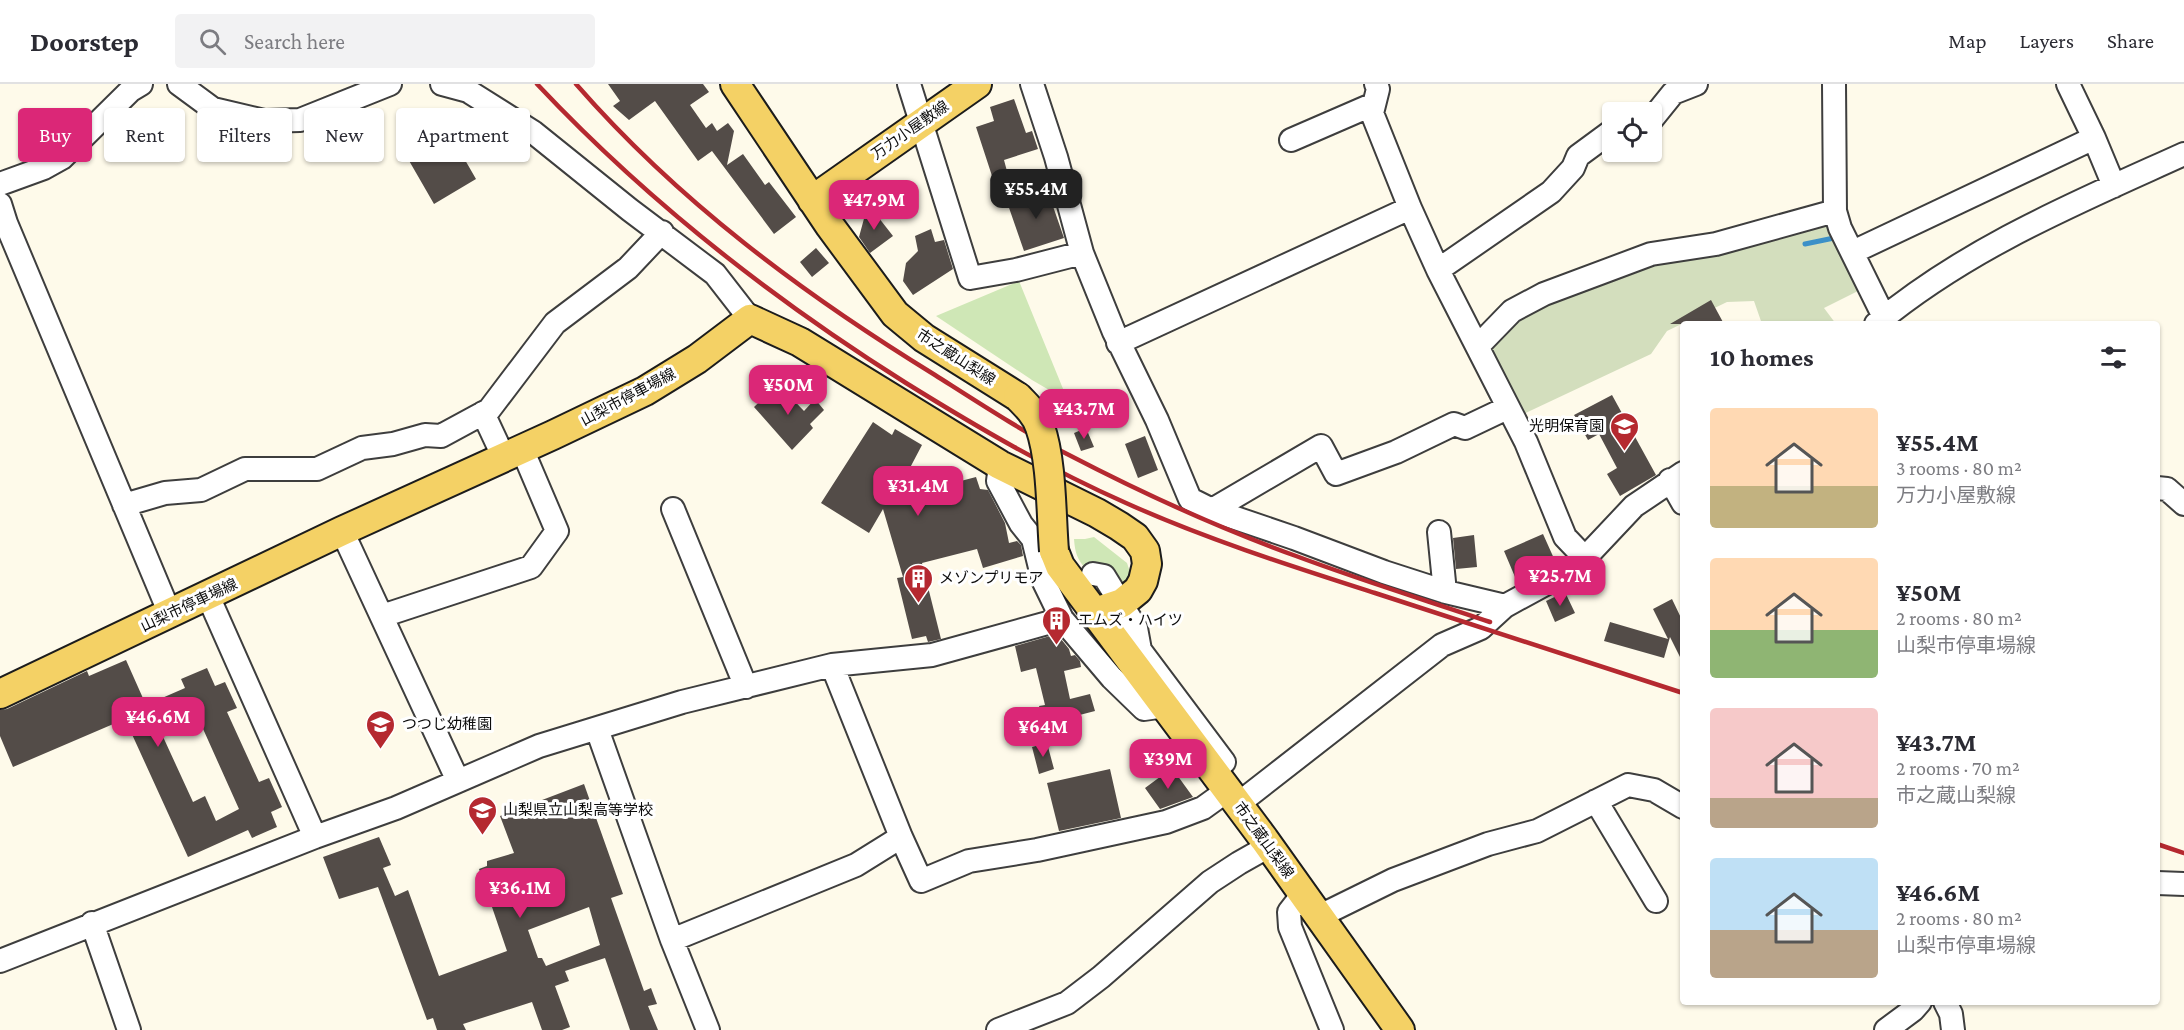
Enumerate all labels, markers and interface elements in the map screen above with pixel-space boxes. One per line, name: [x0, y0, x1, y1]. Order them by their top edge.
search box: [175, 14, 595, 68]
icon: search: [196, 25, 229, 58]
text: Doorstep: [30, 26, 139, 57]
text: Search here: [244, 29, 345, 54]
text: Map: [1948, 29, 1987, 53]
text: Layers: [2020, 29, 2074, 53]
text: Share: [2107, 29, 2154, 53]
street label: 万力小屋敷線: [868, 97, 951, 162]
map controls: [1602, 102, 1662, 162]
button: locate: [1602, 102, 1662, 162]
chip: Buy: [18, 108, 92, 162]
chip: Rent: [104, 108, 185, 162]
chip: Filters: [197, 108, 292, 162]
chip: New: [304, 108, 384, 162]
chip: Apartment: [396, 108, 530, 162]
pin: ¥55.4M: [987, 169, 1085, 220]
text: ¥55.4M: [1004, 177, 1068, 199]
pin: ¥47.9M: [825, 180, 923, 231]
text: ¥47.9M: [843, 188, 905, 210]
street label: 市之蔵山梨線: [914, 326, 998, 388]
icon: filters: [2097, 341, 2130, 374]
text: 10 homes: [1710, 343, 1814, 372]
street label: 山梨市停車場線: [578, 365, 678, 429]
pin: ¥50M: [752, 365, 824, 416]
text: ¥50M: [763, 373, 813, 395]
pin: ¥43.7M: [1035, 389, 1133, 440]
text: ¥43.7M: [1053, 397, 1115, 419]
school or university icon: 光明保育園: [1609, 410, 1641, 452]
place label: 光明保育園: [1529, 418, 1604, 434]
text: ¥55.4M: [1896, 428, 1979, 457]
icon: home: [1758, 432, 1830, 504]
text: 3 rooms · 80 m²: [1896, 457, 2022, 479]
pin: ¥31.4M: [869, 466, 967, 517]
text: ¥31.4M: [887, 474, 949, 496]
text: 万力小屋敷線: [1896, 484, 2016, 506]
pin: ¥25.7M: [1511, 556, 1609, 607]
building icon: メゾンプリモア: [902, 562, 934, 604]
text: ¥25.7M: [1528, 564, 1592, 586]
place label: メゾンプリモア: [939, 570, 1044, 586]
street label: 山梨市停車場線: [138, 576, 240, 634]
text: ¥50M: [1896, 578, 1961, 607]
icon: home: [1758, 582, 1830, 654]
building icon: エムズ・ハイツ: [1041, 604, 1073, 646]
text: 2 rooms · 80 m²: [1896, 607, 2022, 629]
place label: エムズ・ハイツ: [1078, 612, 1183, 628]
text: 山梨市停車場線: [1896, 634, 2036, 656]
pin: ¥46.6M: [109, 697, 207, 748]
text: ¥46.6M: [126, 705, 190, 727]
pin: ¥64M: [1007, 707, 1079, 758]
school or university icon: つつじ幼稚園: [365, 708, 397, 750]
text: ¥64M: [1018, 715, 1068, 737]
place label: つつじ幼稚園: [402, 716, 492, 732]
text: ¥43.7M: [1896, 728, 1976, 757]
icon: home: [1758, 732, 1830, 804]
pin: ¥39M: [1132, 739, 1204, 790]
text: ¥39M: [1144, 747, 1192, 769]
text: 2 rooms · 70 m²: [1896, 757, 2020, 779]
text: 市之蔵山梨線: [1896, 784, 2016, 806]
school or university icon: 山梨県立山梨高等学校: [466, 794, 498, 836]
street label: 市之蔵山梨線: [1231, 799, 1297, 881]
place label: 山梨県立山梨高等学校: [503, 802, 653, 818]
pin: ¥36.1M: [471, 868, 569, 919]
text: ¥36.1M: [489, 876, 551, 898]
text: ¥46.6M: [1896, 878, 1980, 907]
icon: home: [1758, 882, 1830, 954]
text: 2 rooms · 80 m²: [1896, 907, 2022, 929]
text: 山梨市停車場線: [1896, 934, 2036, 956]

